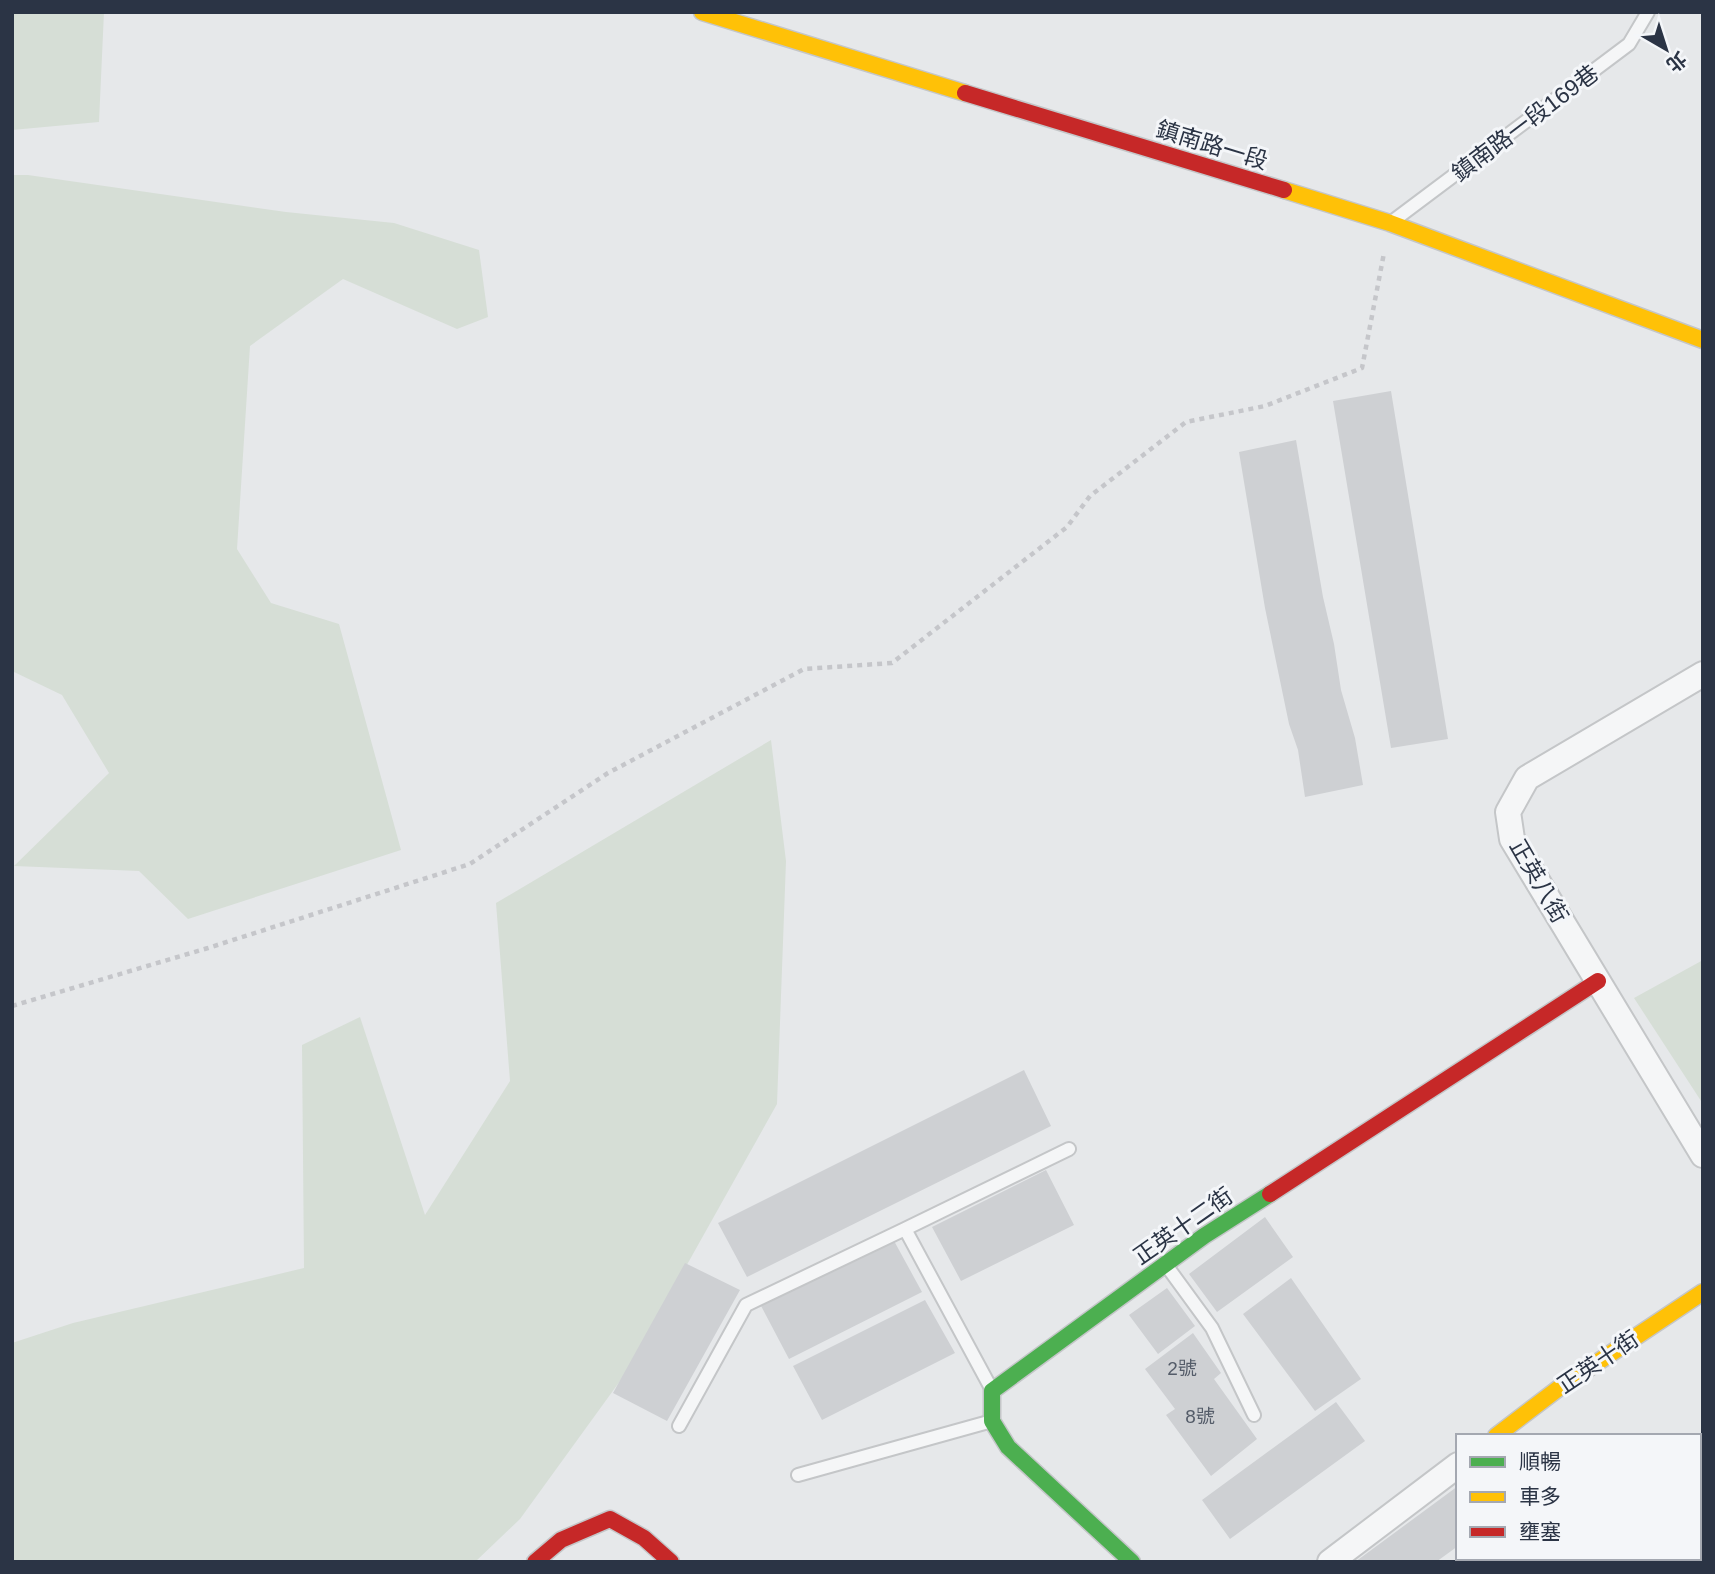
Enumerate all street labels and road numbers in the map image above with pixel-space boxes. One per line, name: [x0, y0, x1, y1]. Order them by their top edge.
street label: 鎮南路一段169巷: [1447, 60, 1603, 186]
street label: 鎮南路一段: [1153, 116, 1271, 174]
street label: 正英八街: [1505, 835, 1573, 927]
street label: 正英十二街: [1128, 1182, 1238, 1270]
street label: 正英十街: [1553, 1325, 1643, 1399]

